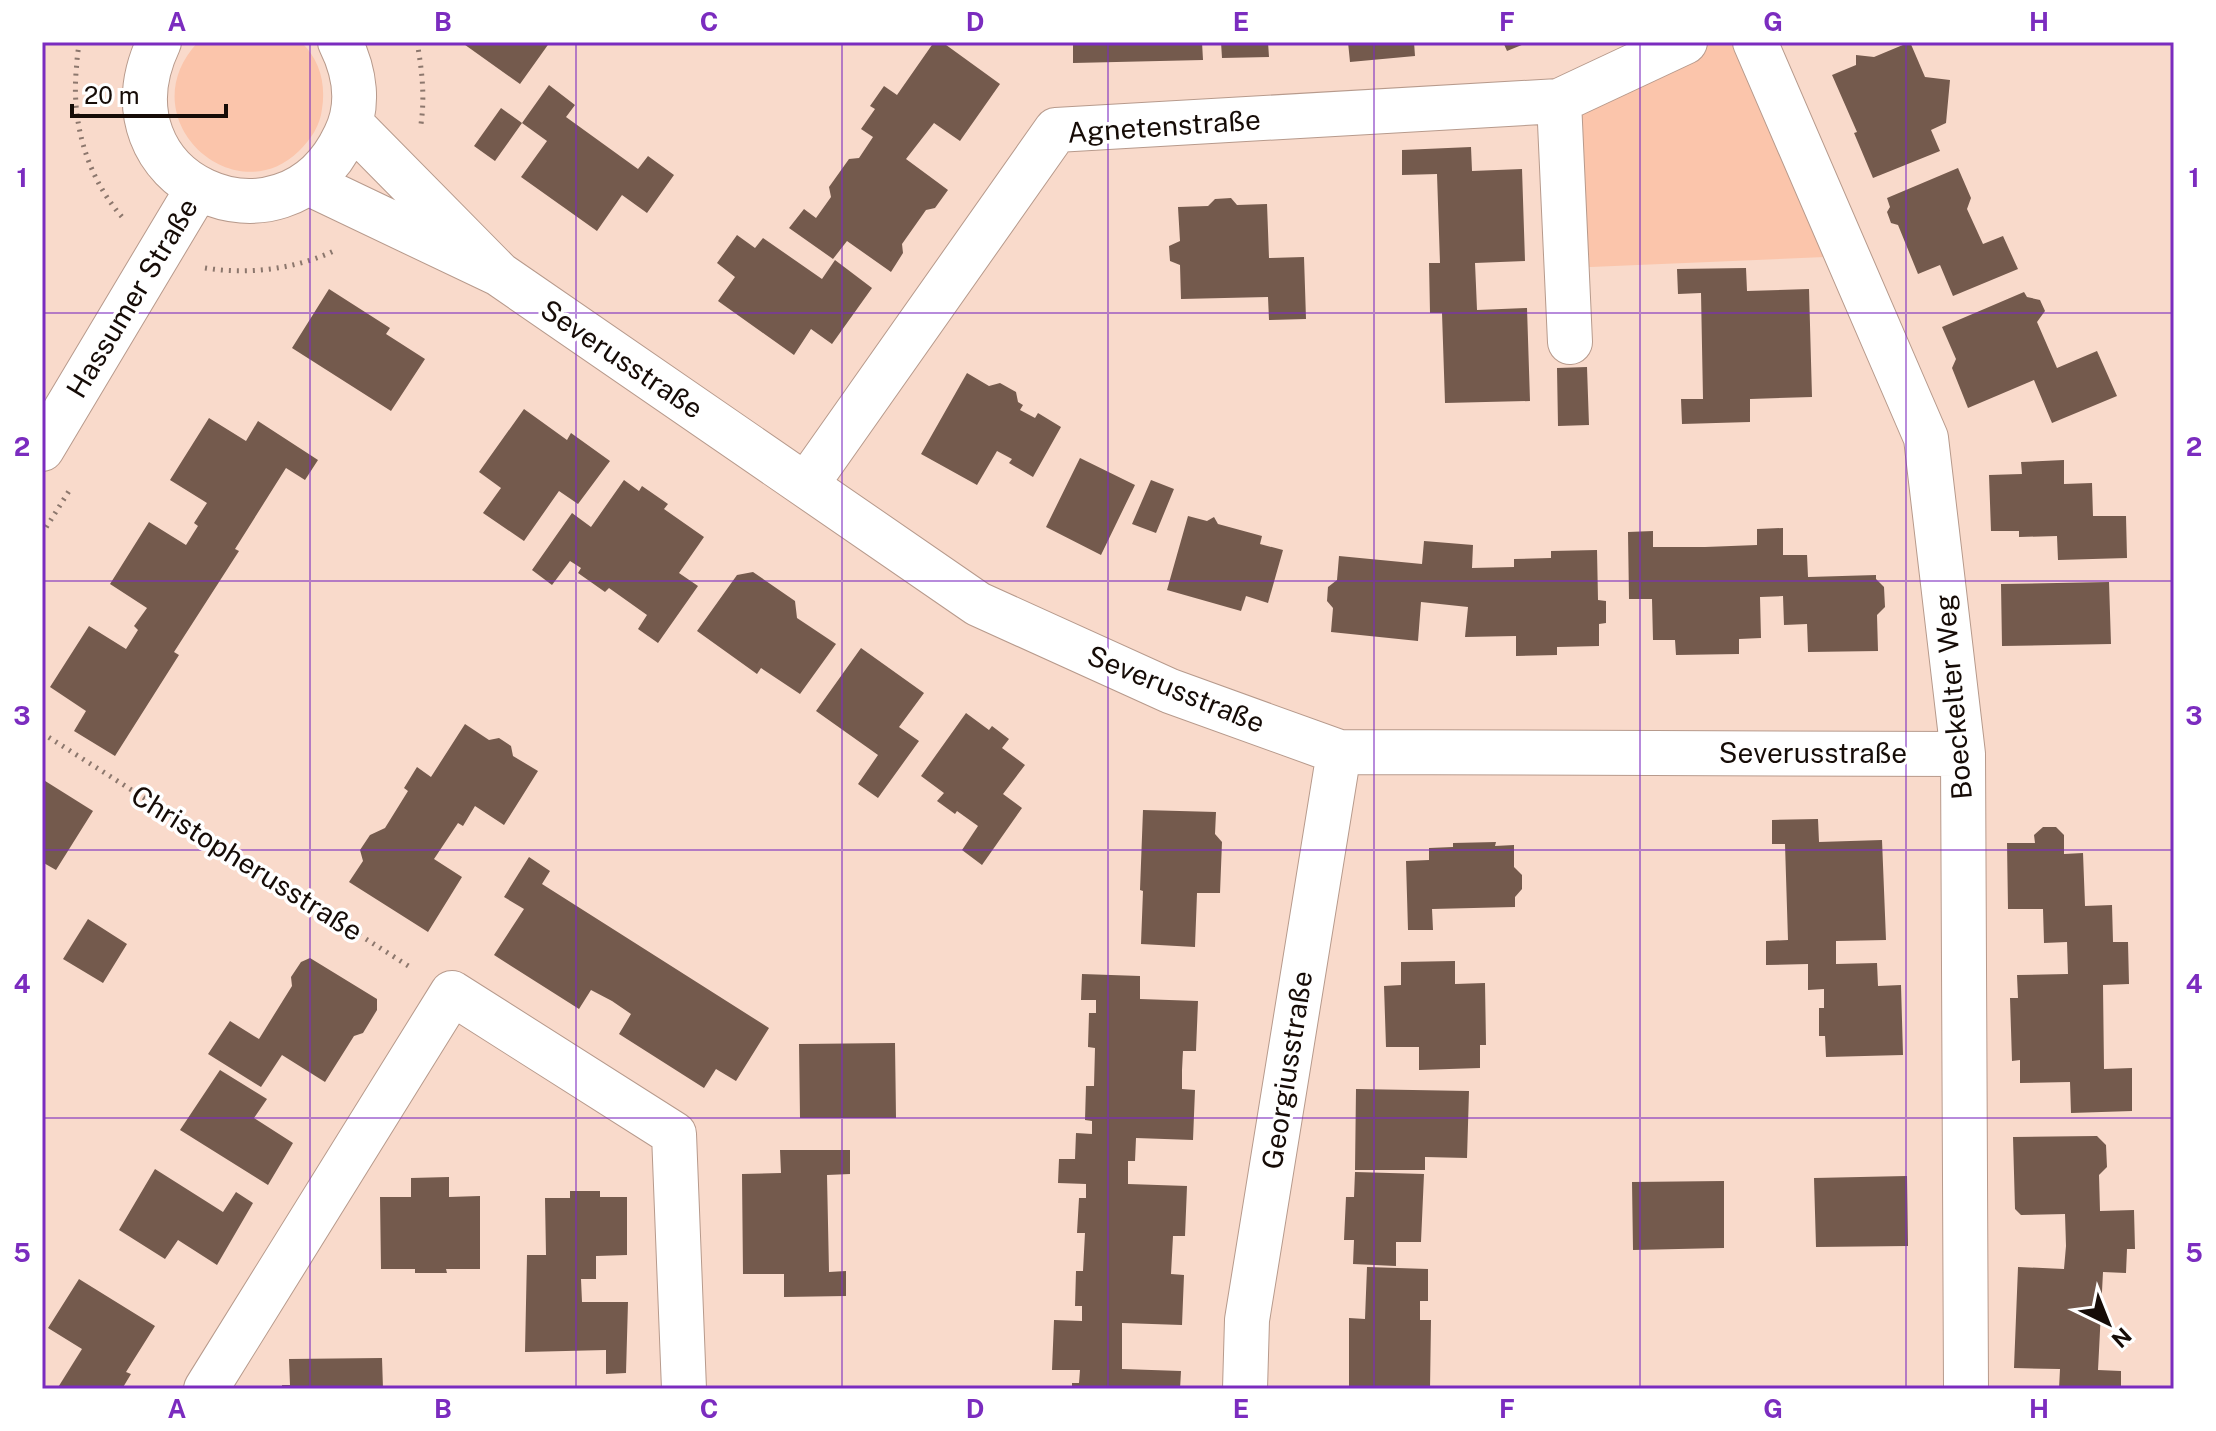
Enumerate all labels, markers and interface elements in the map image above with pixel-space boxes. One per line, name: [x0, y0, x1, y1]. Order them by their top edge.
text: A: [168, 6, 187, 37]
text: B: [434, 6, 452, 37]
text: C: [700, 6, 718, 37]
text: D: [966, 6, 984, 37]
text: E: [1233, 6, 1249, 37]
text: F: [1499, 6, 1515, 37]
text: G: [1763, 6, 1783, 37]
text: H: [2029, 6, 2049, 37]
scale bar: [72, 68, 226, 118]
text: 20 m: [84, 81, 140, 109]
street label: Agnetenstraße: [1066, 102, 1262, 149]
text: 1: [16, 162, 28, 193]
text: 1: [2188, 162, 2200, 193]
street label: Hassumer Straße: [59, 192, 204, 403]
street label: Severusstraße: [535, 292, 710, 425]
text: 2: [14, 431, 30, 462]
text: 2: [2186, 431, 2202, 462]
street label: Boeckelter Weg: [1927, 593, 1978, 801]
street label: Severusstraße: [1083, 638, 1270, 739]
text: 3: [13, 700, 31, 731]
text: 3: [2185, 700, 2203, 731]
street label: Severusstraße: [1719, 736, 1907, 769]
street label: Christopherusstraße: [126, 778, 369, 947]
text: 4: [13, 968, 31, 999]
street label: Georgiusstraße: [1255, 968, 1318, 1172]
text: 4: [2185, 968, 2203, 999]
text: 5: [13, 1237, 31, 1268]
text: 5: [2185, 1237, 2203, 1268]
north arrow: [2068, 1283, 2148, 1363]
text: N: [2106, 1322, 2137, 1353]
text: A: [168, 1393, 187, 1424]
text: B: [434, 1393, 452, 1424]
text: C: [700, 1393, 718, 1424]
text: D: [966, 1393, 984, 1424]
text: E: [1233, 1393, 1249, 1424]
text: F: [1499, 1393, 1515, 1424]
text: G: [1763, 1393, 1783, 1424]
text: H: [2029, 1393, 2049, 1424]

